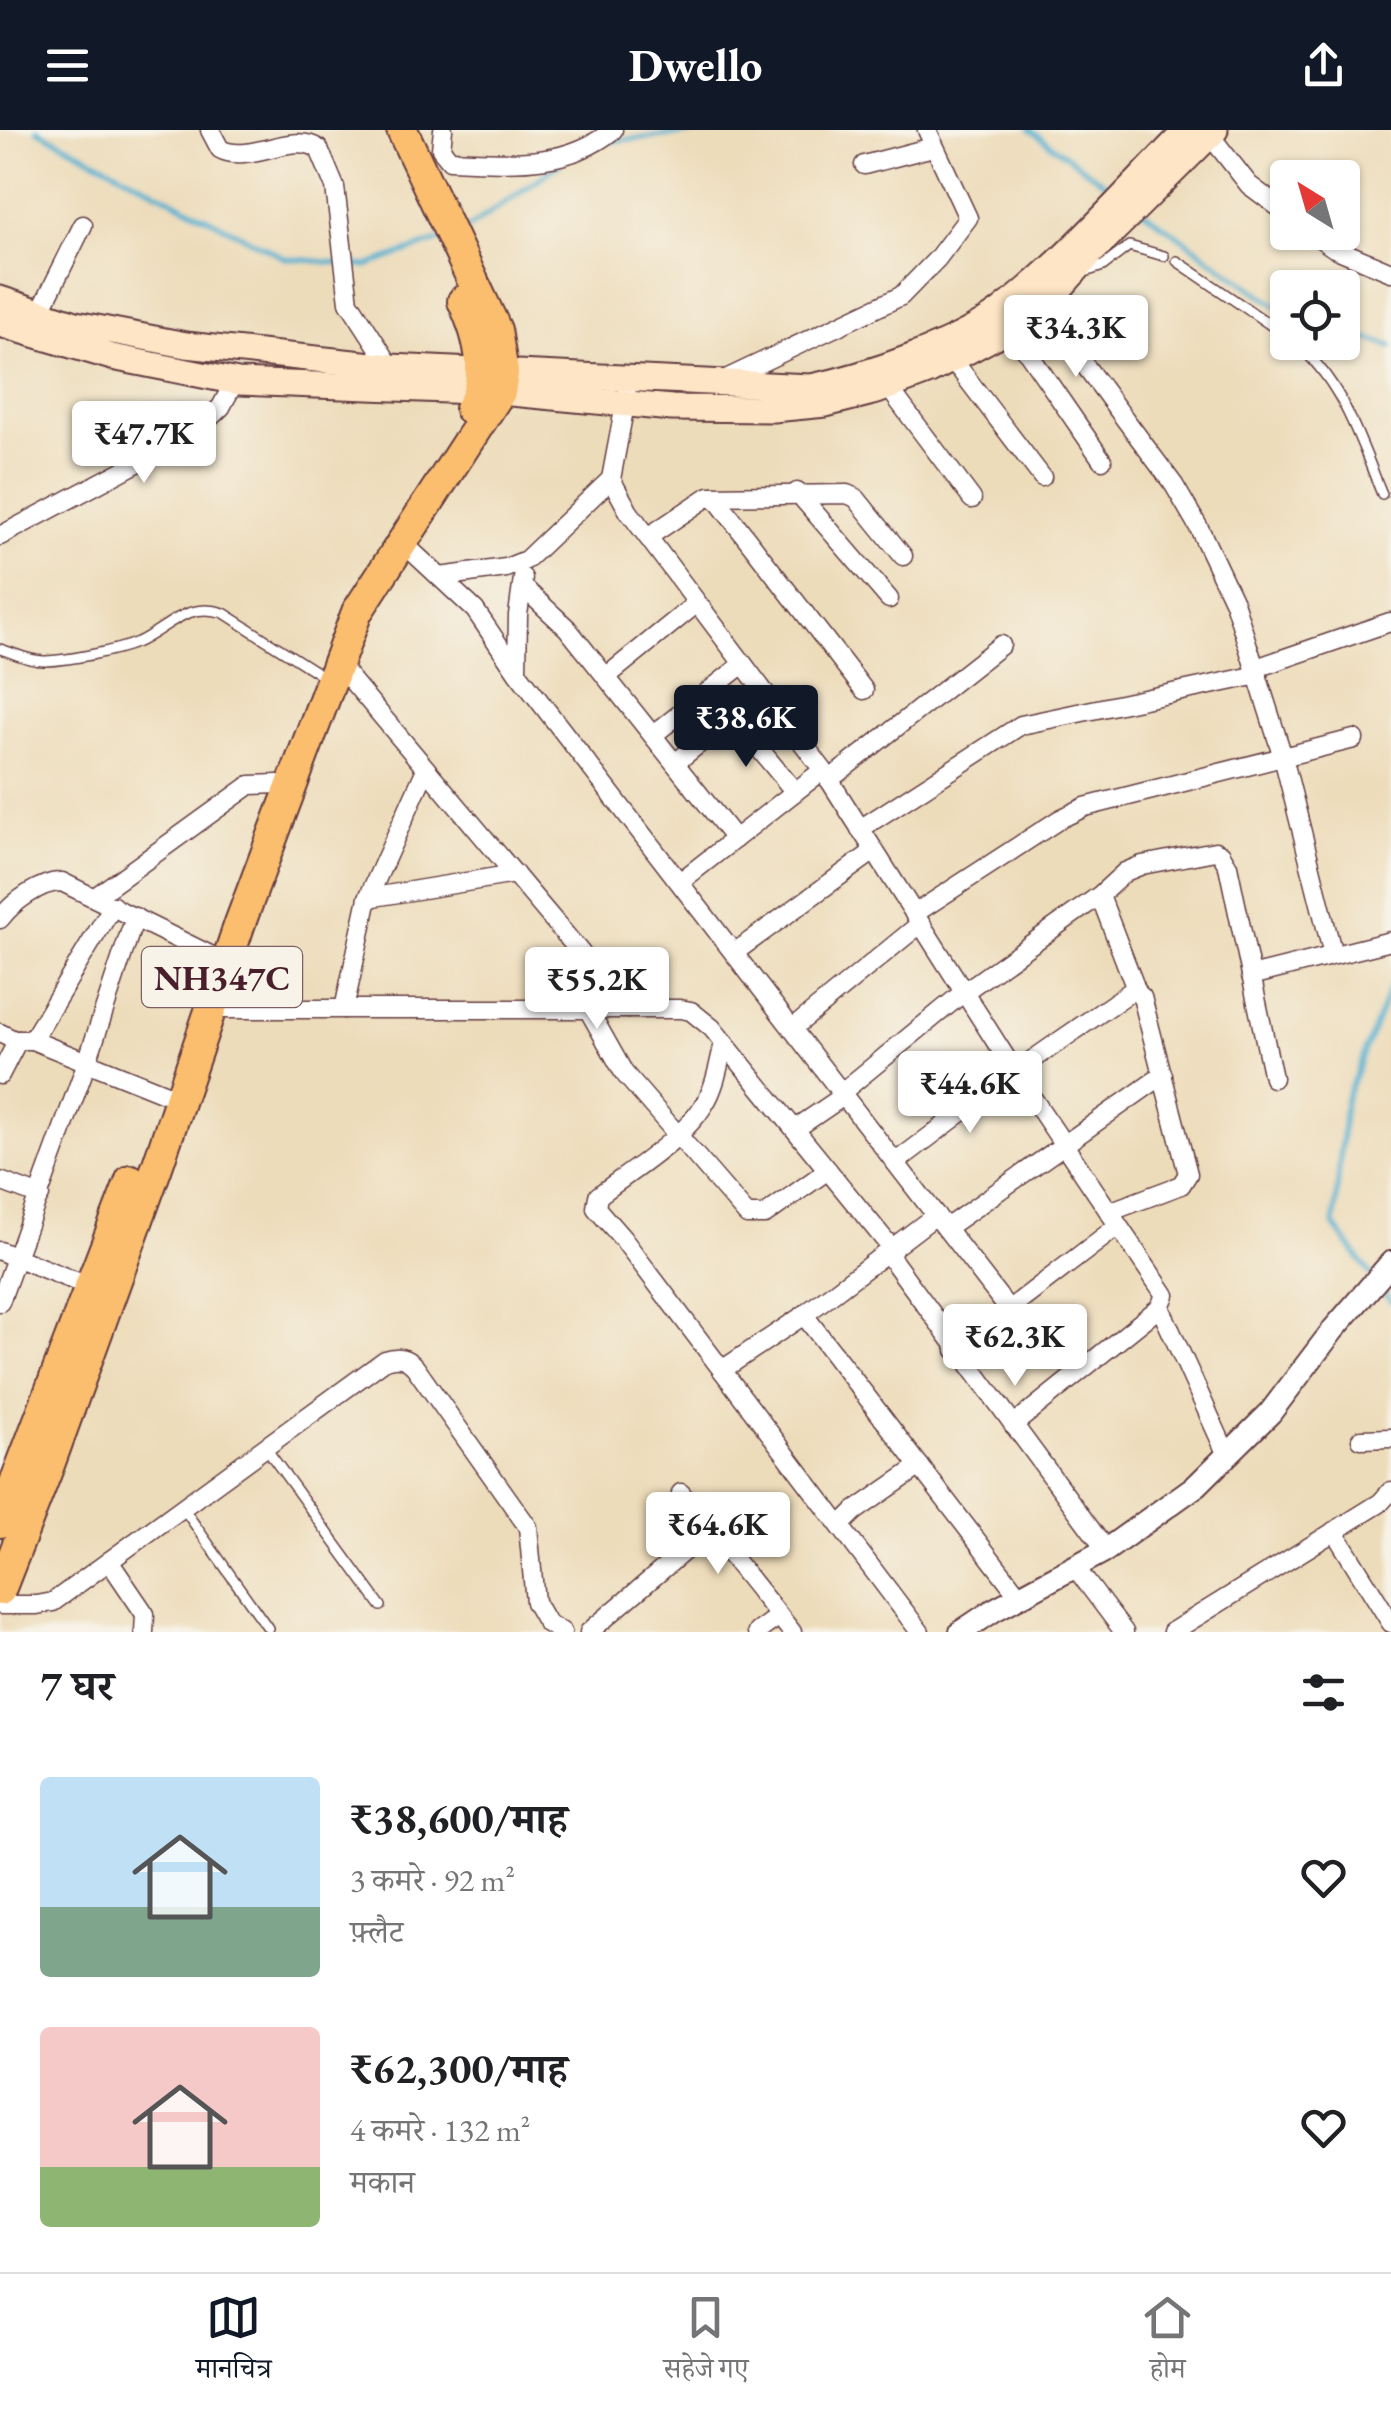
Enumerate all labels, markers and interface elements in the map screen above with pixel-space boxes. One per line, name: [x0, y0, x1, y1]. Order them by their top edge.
text: Dwello: [629, 36, 762, 94]
icon: menu: [40, 38, 95, 93]
icon: share: [1296, 38, 1351, 93]
north arrow: [1270, 160, 1360, 250]
map controls: [1270, 160, 1360, 360]
button: locate: [1270, 270, 1360, 360]
pin: ₹34.3K: [995, 295, 1157, 380]
text: ₹34.3K: [1026, 306, 1126, 348]
pin: ₹47.7K: [63, 401, 225, 486]
text: ₹47.7K: [94, 412, 194, 454]
pin: ₹38.6K: [665, 685, 827, 770]
text: ₹38.6K: [696, 696, 796, 738]
road number: NH347C: [142, 947, 302, 1007]
pin: ₹55.2K: [516, 947, 678, 1032]
text: ₹55.2K: [547, 958, 647, 1000]
pin: ₹44.6K: [889, 1051, 1051, 1136]
text: ₹44.6K: [920, 1062, 1020, 1104]
pin: ₹62.3K: [934, 1304, 1096, 1389]
text: ₹62.3K: [965, 1315, 1065, 1357]
pin: ₹64.6K: [637, 1492, 799, 1577]
text: ₹64.6K: [668, 1503, 768, 1545]
text: 7 घर: [40, 1658, 114, 1713]
icon: filters: [1296, 1665, 1351, 1720]
text: ₹38,600/माह: [350, 1791, 567, 1846]
icon: home: [120, 1817, 240, 1937]
icon: heart: [1296, 1850, 1351, 1905]
text: 3 कमरे · 92 m²: [350, 1859, 515, 1901]
text: फ़्लैट: [350, 1911, 403, 1953]
text: ₹62,300/माह: [350, 2041, 567, 2096]
icon: home: [120, 2067, 240, 2187]
icon: heart: [1296, 2100, 1351, 2155]
text: 4 कमरे · 132 m²: [350, 2109, 530, 2151]
text: मकान: [350, 2161, 415, 2203]
tab: मानचित्र: [196, 2290, 272, 2396]
tab: सहेजे गए: [663, 2290, 749, 2396]
tab: होम: [1140, 2290, 1195, 2396]

